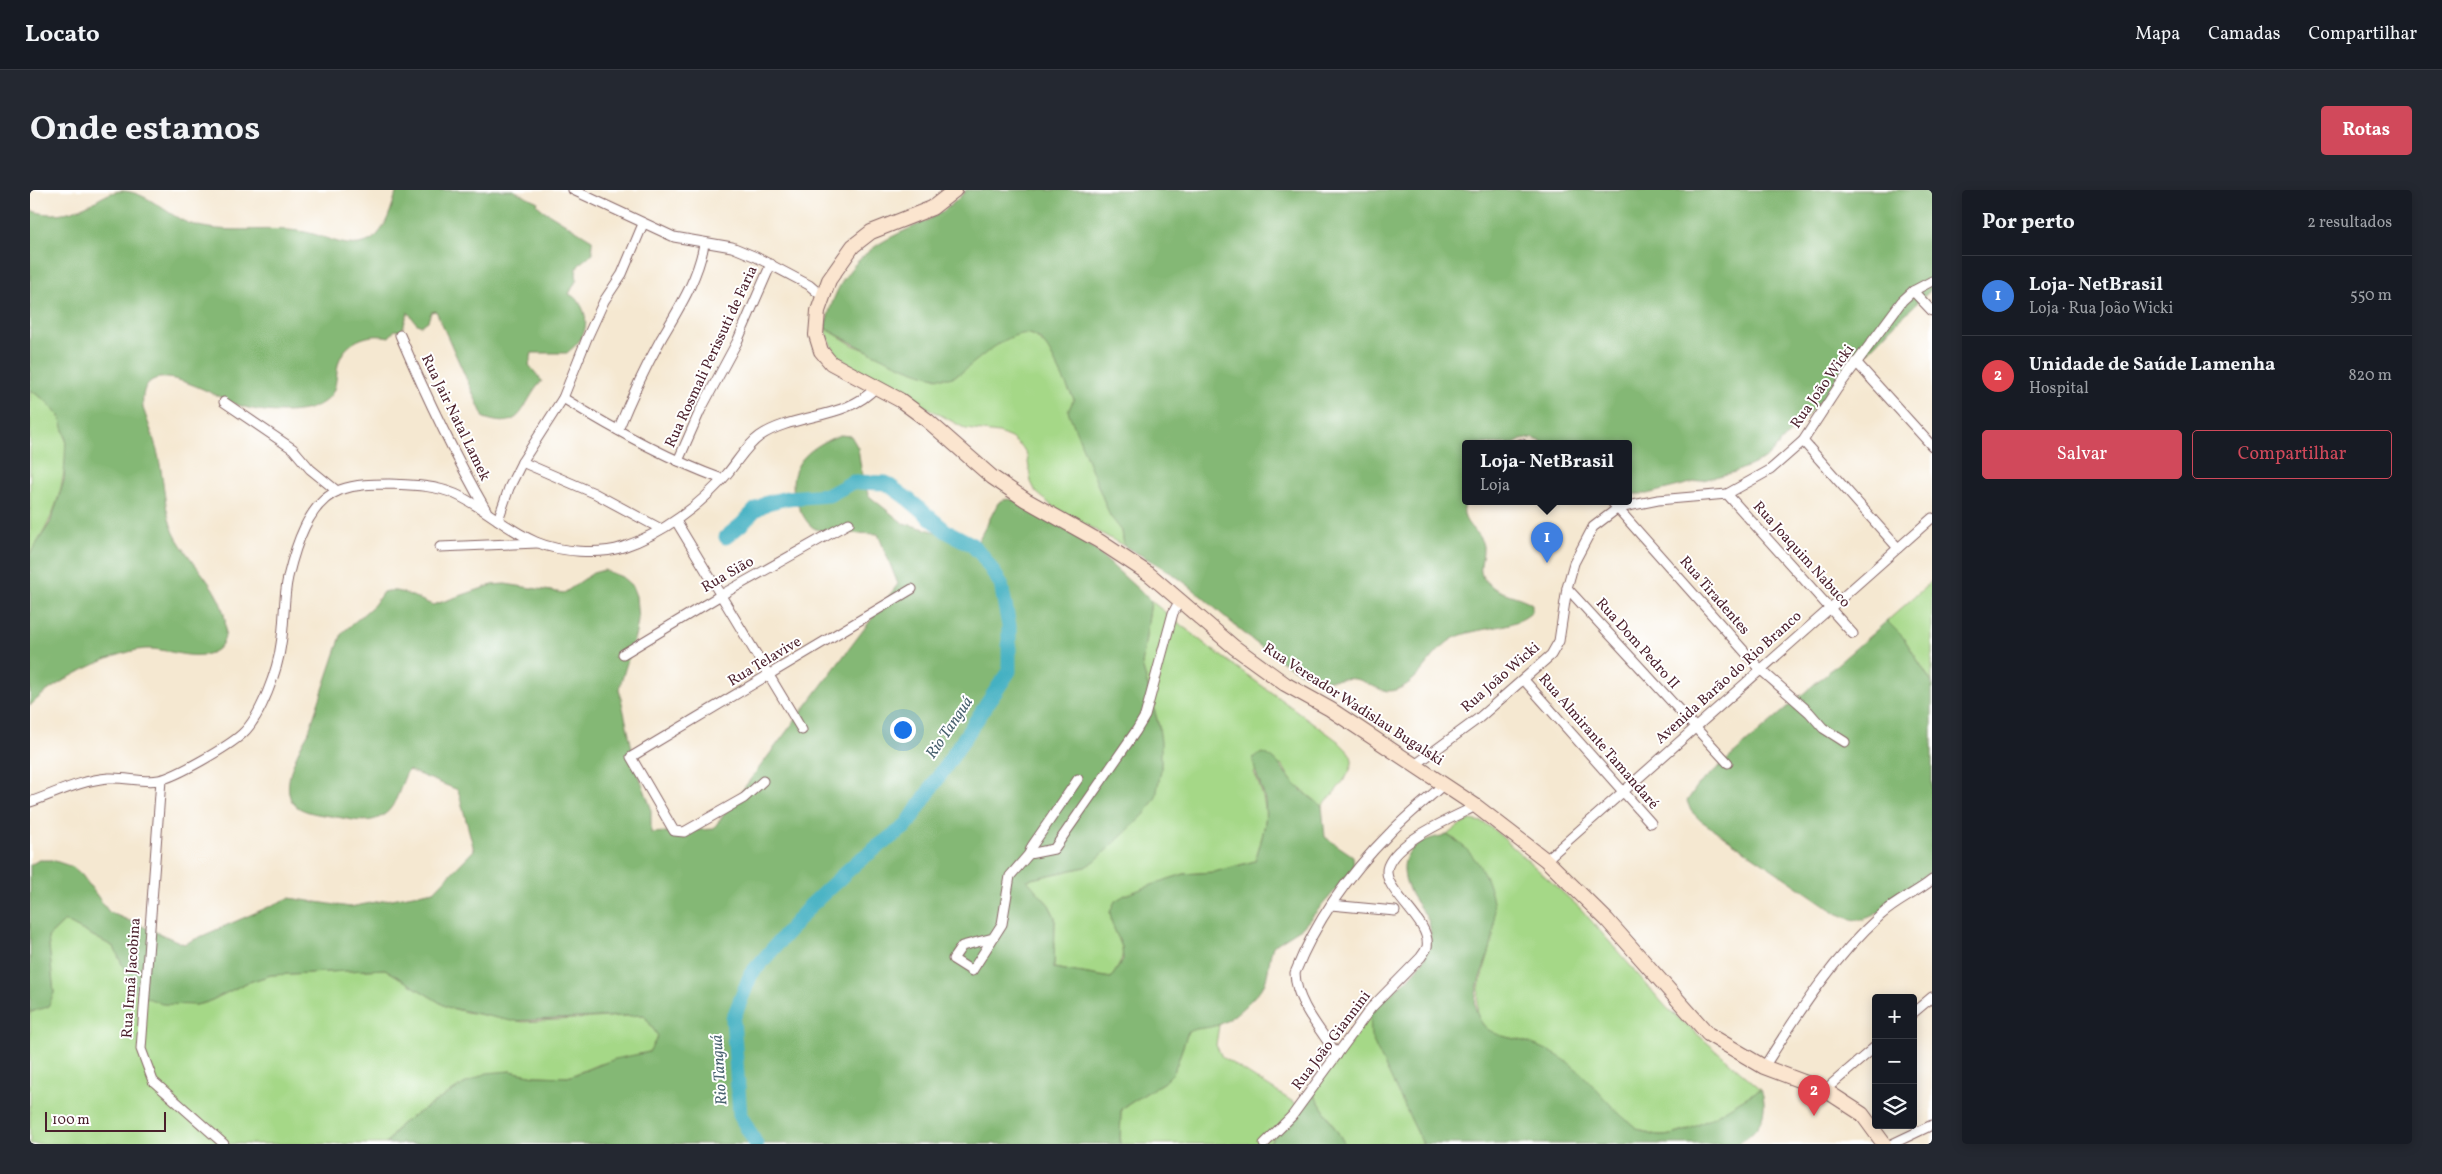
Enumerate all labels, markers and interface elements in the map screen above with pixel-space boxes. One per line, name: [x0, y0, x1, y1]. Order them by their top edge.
text: Locato: [25, 18, 100, 52]
text: Mapa: [2135, 22, 2180, 47]
text: Camadas: [2208, 22, 2281, 47]
text: Compartilhar: [2309, 22, 2417, 47]
text: Onde estamos: [30, 106, 260, 154]
button: Rotas: [2321, 106, 2412, 155]
text: Por perto: [1982, 208, 2075, 237]
text: 2 resultados: [2307, 212, 2392, 234]
street label: Rua Rosmali Perissuti de Faria: [660, 263, 764, 451]
text: Loja- NetBrasil: [2029, 272, 2163, 298]
text: 1: [1995, 285, 2001, 307]
text: 550 m: [2350, 285, 2392, 307]
text: Loja · Rua João Wicki: [2029, 298, 2173, 320]
street label: Rua João Wicki: [1786, 341, 1860, 433]
street label: Rua Jair Natal Lamek: [415, 351, 495, 485]
text: Unidade de Saúde Lamenha: [2029, 352, 2276, 378]
text: 2: [1994, 365, 2002, 387]
text: 820 m: [2348, 365, 2392, 387]
text: Hospital: [2029, 378, 2089, 400]
button: Salvar: [1982, 430, 2182, 479]
button: Compartilhar: [2192, 430, 2392, 479]
popup: [1462, 440, 1632, 505]
text: Loja- NetBrasil: [1480, 449, 1614, 475]
text: Loja: [1480, 475, 1510, 497]
street label: Rua Joaquim Nabuco: [1747, 497, 1855, 613]
pin: 1: [1531, 522, 1563, 563]
street label: Rua Sião: [698, 552, 758, 598]
street label: Rua Tiradentes: [1674, 552, 1754, 640]
street label: Rua Dom Pedro II: [1590, 594, 1684, 694]
street label: Avenida Barão do Rio Branco: [1651, 606, 1807, 750]
street label: Rua Telavive: [724, 632, 806, 692]
street label: Rua João Wicki: [1457, 638, 1545, 718]
street label: Rua Vereador Wadislau Bugalski: [1259, 639, 1447, 771]
street label: Rua Almirante Tamandaré: [1533, 669, 1663, 815]
water label: Rio Tanguá: [921, 692, 979, 763]
your location: [890, 717, 916, 743]
street label: Rua Irmã Jacobina: [117, 917, 147, 1039]
street label: Rua João Giannini: [1288, 987, 1376, 1095]
map controls: [1872, 994, 1917, 1129]
button: +: [1872, 994, 1917, 1039]
water label: Rio Tanguá: [707, 1034, 733, 1106]
button: −: [1872, 1039, 1917, 1084]
pin: 2: [1798, 1075, 1830, 1116]
button: layers: [1872, 1084, 1917, 1129]
scale bar: [45, 1109, 166, 1132]
text: 100 m: [52, 1111, 90, 1130]

